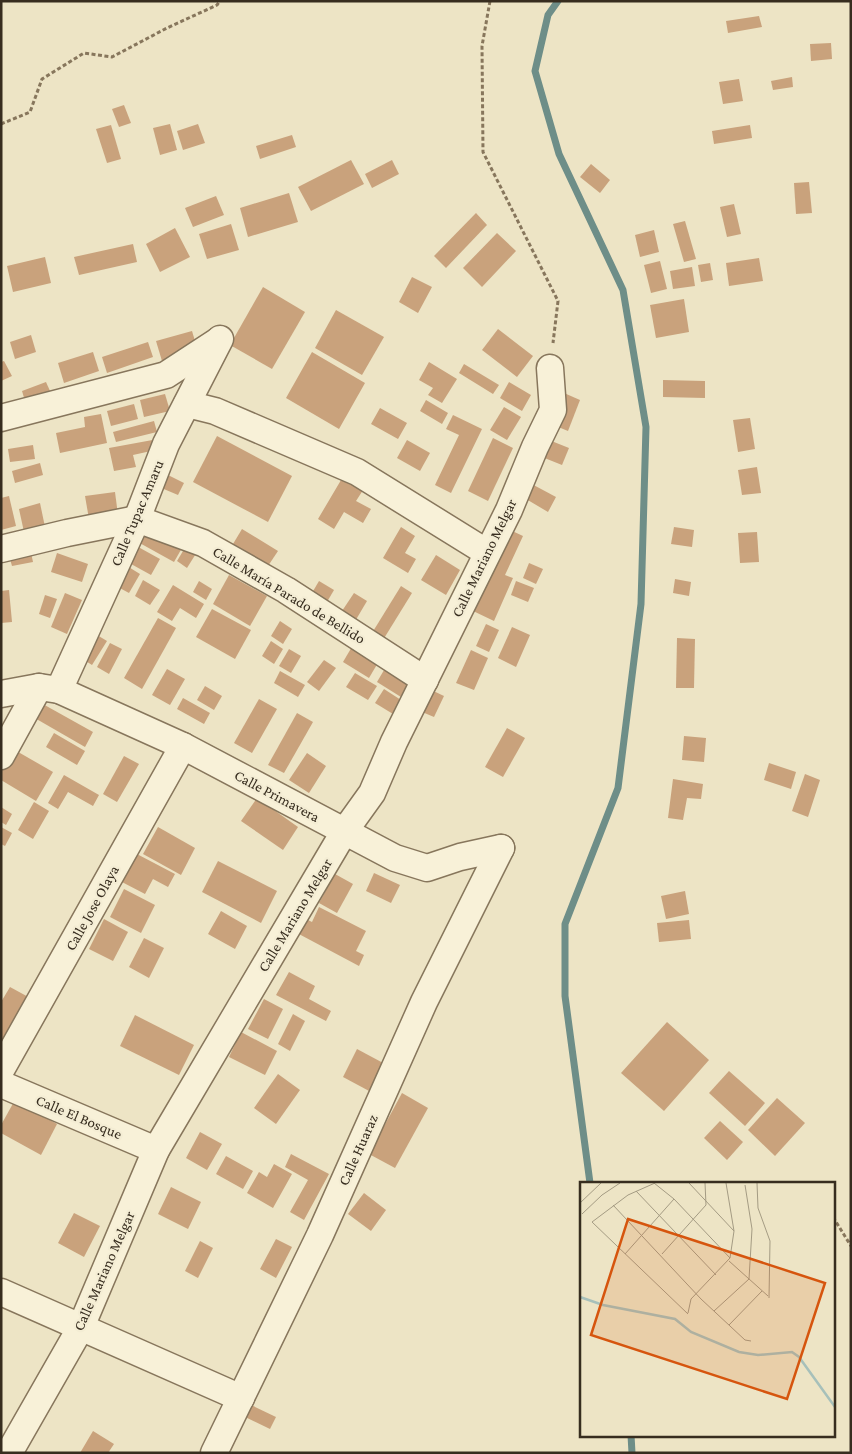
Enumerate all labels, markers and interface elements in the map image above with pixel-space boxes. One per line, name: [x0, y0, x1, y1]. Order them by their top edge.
street label: Calle Tupac Amaru: [107, 458, 168, 569]
street label: Calle Mariano Melgar: [448, 496, 521, 620]
street label: Calle María Parado de Bellido: [210, 543, 368, 647]
street label: Calle Primavera: [232, 767, 322, 825]
street label: Calle Mariano Melgar: [255, 855, 336, 975]
street label: Calle Jose Olaya: [62, 863, 123, 954]
street label: Calle El Bosque: [33, 1092, 125, 1143]
street label: Calle Huaraz: [335, 1112, 381, 1188]
inset map: [580, 1182, 834, 1436]
street label: Calle Mariano Melgar: [70, 1208, 139, 1334]

